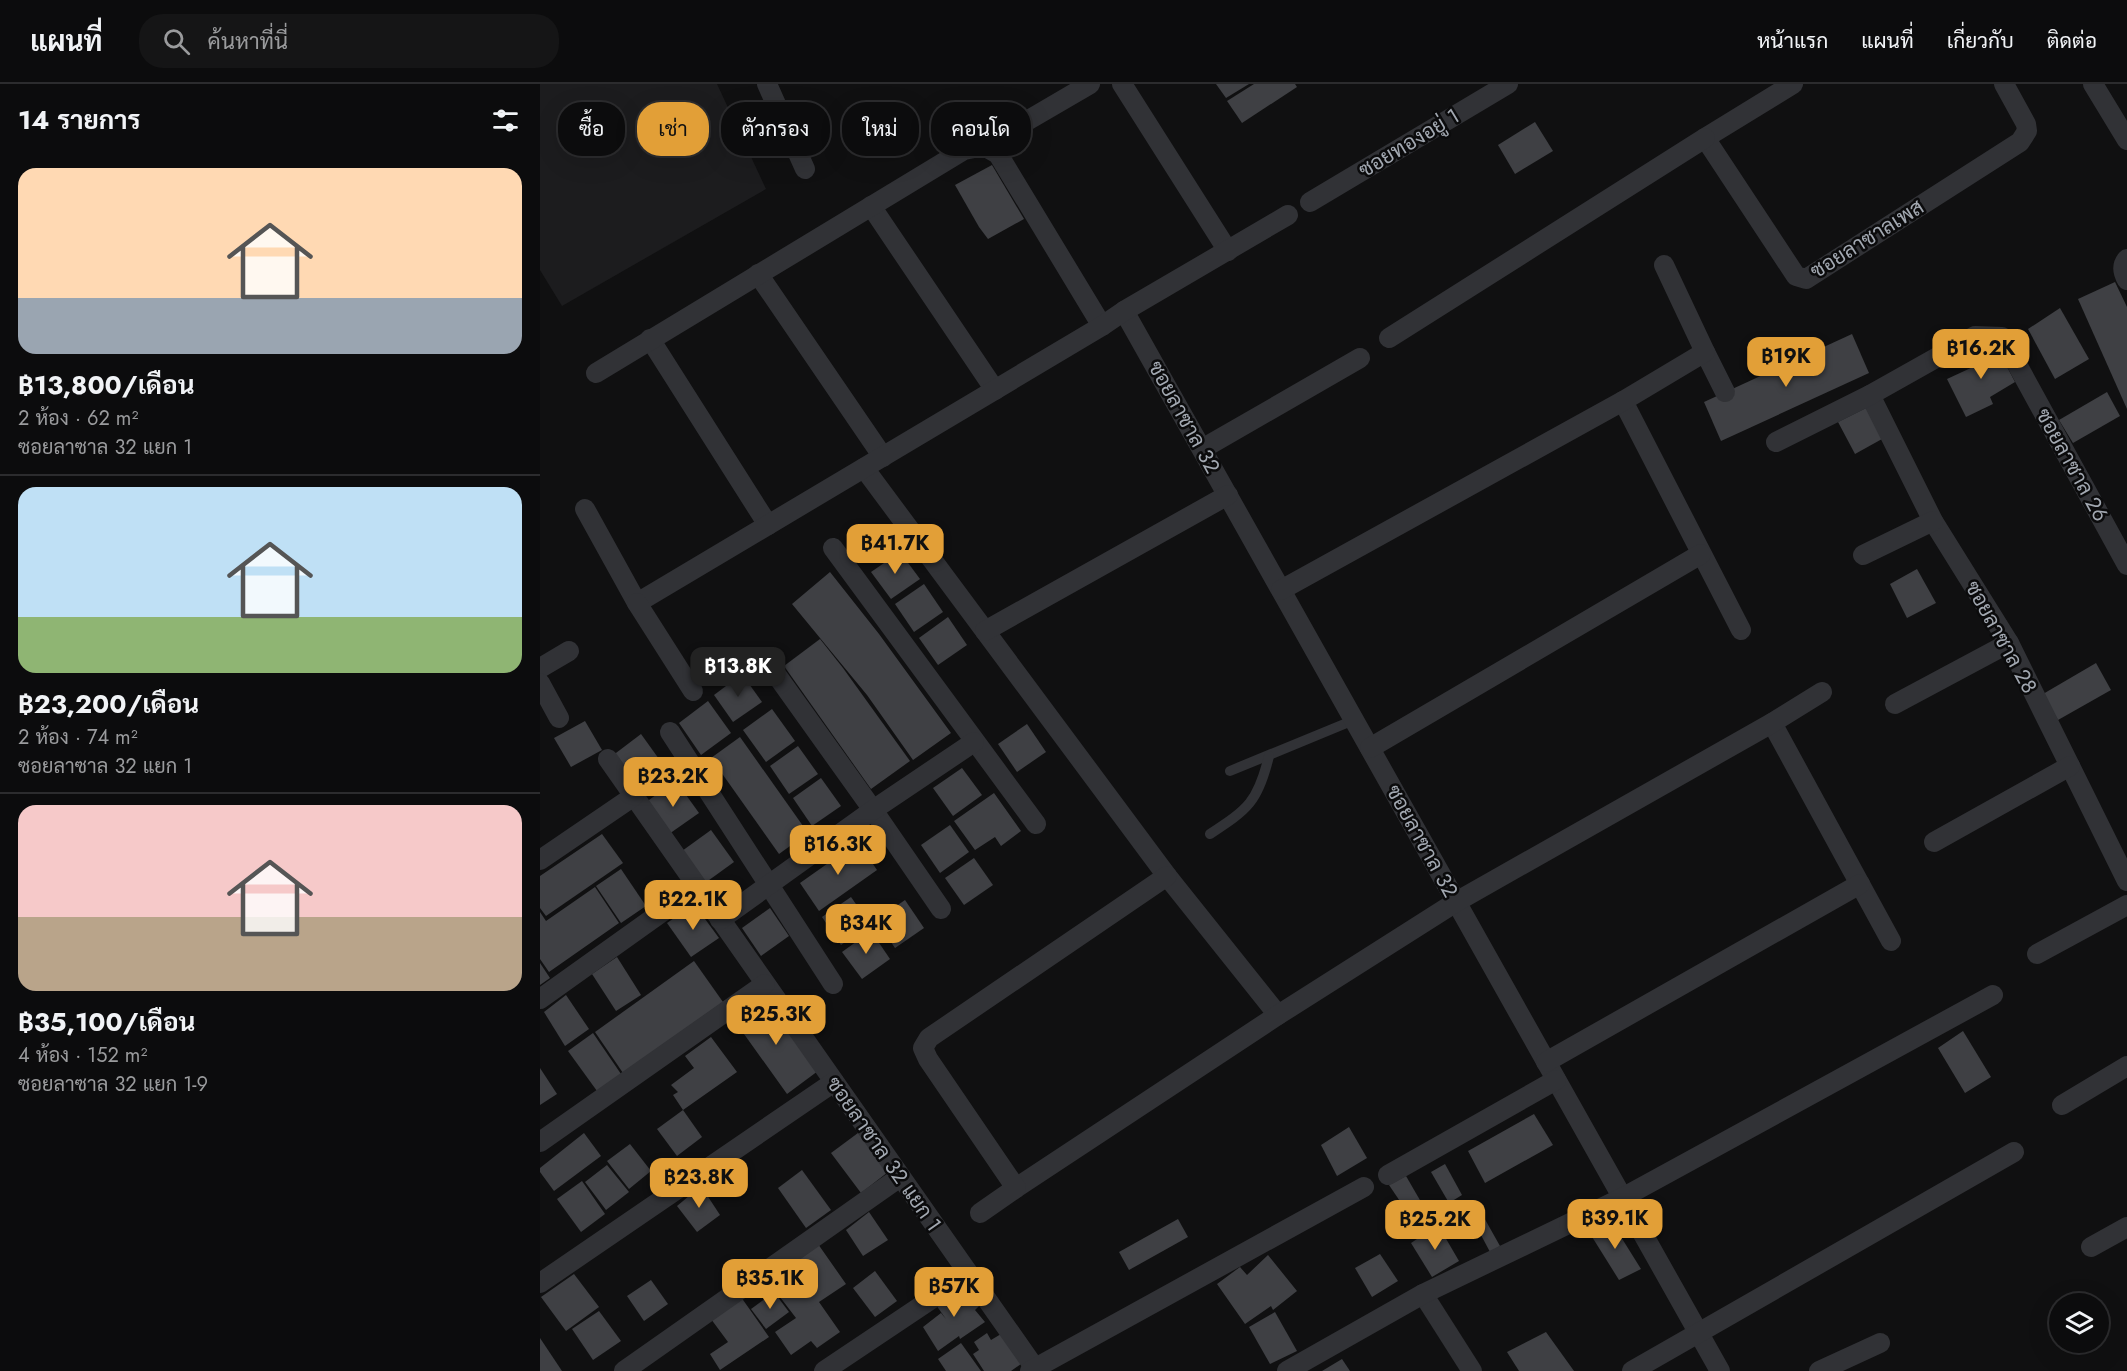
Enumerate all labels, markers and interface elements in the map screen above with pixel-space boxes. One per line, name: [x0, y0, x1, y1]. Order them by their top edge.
search box: [139, 14, 559, 68]
text: แผนที่: [30, 21, 103, 62]
icon: search: [160, 25, 193, 58]
text: ค้นหาที่นี่: [208, 25, 288, 57]
text: หน้าแรก: [1757, 26, 1828, 56]
text: แผนที่: [1861, 26, 1914, 56]
text: เกี่ยวกับ: [1947, 26, 2014, 56]
text: ติดต่อ: [2047, 26, 2097, 56]
text: 14 รายการ: [18, 101, 140, 139]
street label: ซอยทองอยู่ 1: [1353, 101, 1465, 185]
chip: ซื้อ: [558, 102, 625, 156]
chip: เช่า: [637, 102, 709, 156]
chip: ตัวกรอง: [721, 102, 830, 156]
chip: ใหม่: [842, 102, 919, 156]
chip: คอนโด: [931, 102, 1031, 156]
icon: filters: [489, 104, 522, 137]
street label: ซอยลาซาลเพส: [1804, 192, 1930, 286]
icon: home: [216, 207, 324, 315]
pin: ฿16.2K: [1932, 329, 2030, 380]
text: ฿16.2K: [1946, 334, 2016, 363]
pin: ฿19K: [1750, 337, 1822, 388]
text: ฿19K: [1761, 342, 1811, 371]
street label: ซอยลาซาล 32: [1141, 355, 1227, 479]
text: ฿13,800/เดือน: [18, 366, 195, 404]
street label: ซอยลาซาล 26: [2029, 403, 2115, 527]
text: 2 ห้อง · 62 m²: [18, 404, 138, 433]
text: ซอยลาซาล 32 แยก 1: [18, 433, 192, 462]
pin: ฿41.7K: [846, 524, 944, 575]
icon: home: [216, 526, 324, 634]
text: ฿41.7K: [861, 529, 929, 558]
street label: ซอยลาซาล 28: [1958, 575, 2044, 699]
pin: ฿13.8K: [689, 647, 787, 698]
text: ฿13.8K: [704, 652, 772, 681]
text: ฿23,200/เดือน: [18, 685, 199, 723]
text: 2 ห้อง · 74 m²: [18, 723, 138, 752]
text: ซอยลาซาล 32 แยก 1: [18, 752, 192, 781]
pin: ฿23.2K: [624, 757, 722, 808]
text: ฿23.2K: [638, 762, 708, 791]
street label: ซอยลาซาล 32: [1379, 779, 1465, 903]
pin: ฿16.3K: [789, 825, 887, 876]
text: ฿16.3K: [804, 830, 872, 859]
icon: home: [216, 844, 324, 952]
pin: ฿22.1K: [644, 880, 742, 931]
text: ฿22.1K: [659, 885, 727, 914]
pin: ฿34K: [830, 904, 902, 955]
text: ฿34K: [840, 909, 892, 938]
pin: ฿25.3K: [727, 995, 825, 1046]
text: ฿25.3K: [741, 1000, 811, 1029]
text: ฿35,100/เดือน: [18, 1003, 195, 1041]
text: 4 ห้อง · 152 m²: [18, 1041, 147, 1070]
text: ซอยลาซาล 32 แยก 1-9: [18, 1070, 208, 1099]
street label: ซอยลาซาล 32 แยก 1: [819, 1070, 949, 1238]
pin: ฿23.8K: [650, 1158, 748, 1209]
text: ฿23.8K: [664, 1163, 734, 1192]
pin: ฿39.1K: [1566, 1199, 1664, 1250]
pin: ฿25.2K: [1386, 1200, 1484, 1251]
text: ฿39.1K: [1581, 1204, 1649, 1233]
text: ฿25.2K: [1399, 1205, 1471, 1234]
pin: ฿35.1K: [721, 1259, 819, 1310]
text: ฿35.1K: [736, 1264, 804, 1293]
pin: ฿57K: [918, 1267, 990, 1318]
text: ฿57K: [929, 1272, 980, 1301]
map controls: [2049, 1293, 2109, 1353]
button: layers: [2049, 1293, 2109, 1353]

